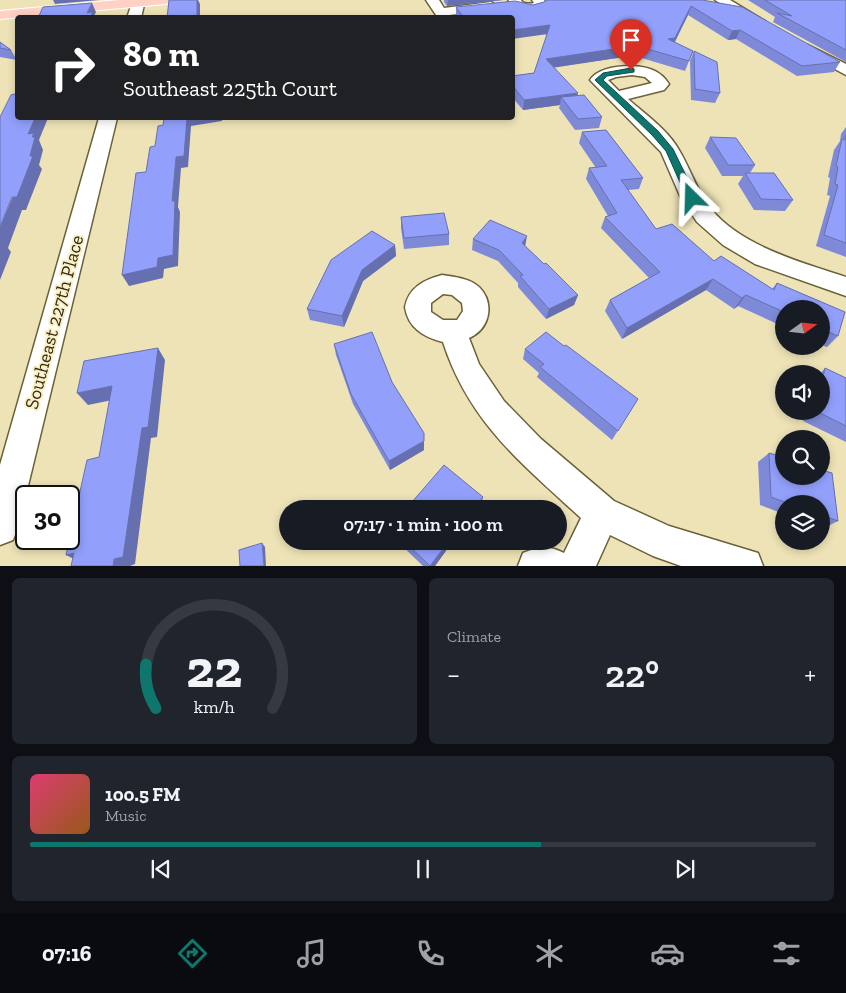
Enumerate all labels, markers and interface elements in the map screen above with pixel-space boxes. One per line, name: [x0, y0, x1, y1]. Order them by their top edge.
pin: [610, 19, 652, 70]
icon: arrive: [617, 26, 645, 54]
text: 80 m: [123, 33, 199, 75]
icon: right: [40, 35, 105, 100]
text: Southeast 225th Court: [123, 75, 337, 102]
position arrow: [665, 171, 717, 223]
street label: Southeast 227th Place: [20, 232, 88, 412]
north arrow: [775, 300, 830, 355]
map controls: [775, 300, 830, 550]
button: sound: [775, 365, 830, 420]
button: search: [775, 430, 830, 485]
speed limit sign: 30: [15, 485, 80, 550]
button: layers: [775, 495, 830, 550]
text: 07:17 · 1 min · 100 m: [343, 513, 503, 536]
text: Climate: [447, 627, 501, 646]
text: 22: [187, 638, 242, 700]
text: 22°: [605, 651, 659, 697]
text: −: [447, 658, 460, 691]
text: +: [804, 658, 816, 691]
text: km/h: [194, 696, 235, 718]
text: 100.5 FM: [105, 783, 180, 806]
text: Music: [105, 806, 147, 825]
icon: previous: [147, 855, 175, 883]
icon: pause: [409, 855, 437, 883]
icon: next: [671, 855, 699, 883]
icon: directions: [175, 936, 210, 971]
icon: music: [294, 936, 329, 971]
icon: phone: [413, 936, 448, 971]
icon: climate: [532, 936, 567, 971]
icon: car: [650, 936, 685, 971]
icon: filters: [769, 936, 804, 971]
text: 07:16: [42, 940, 92, 967]

